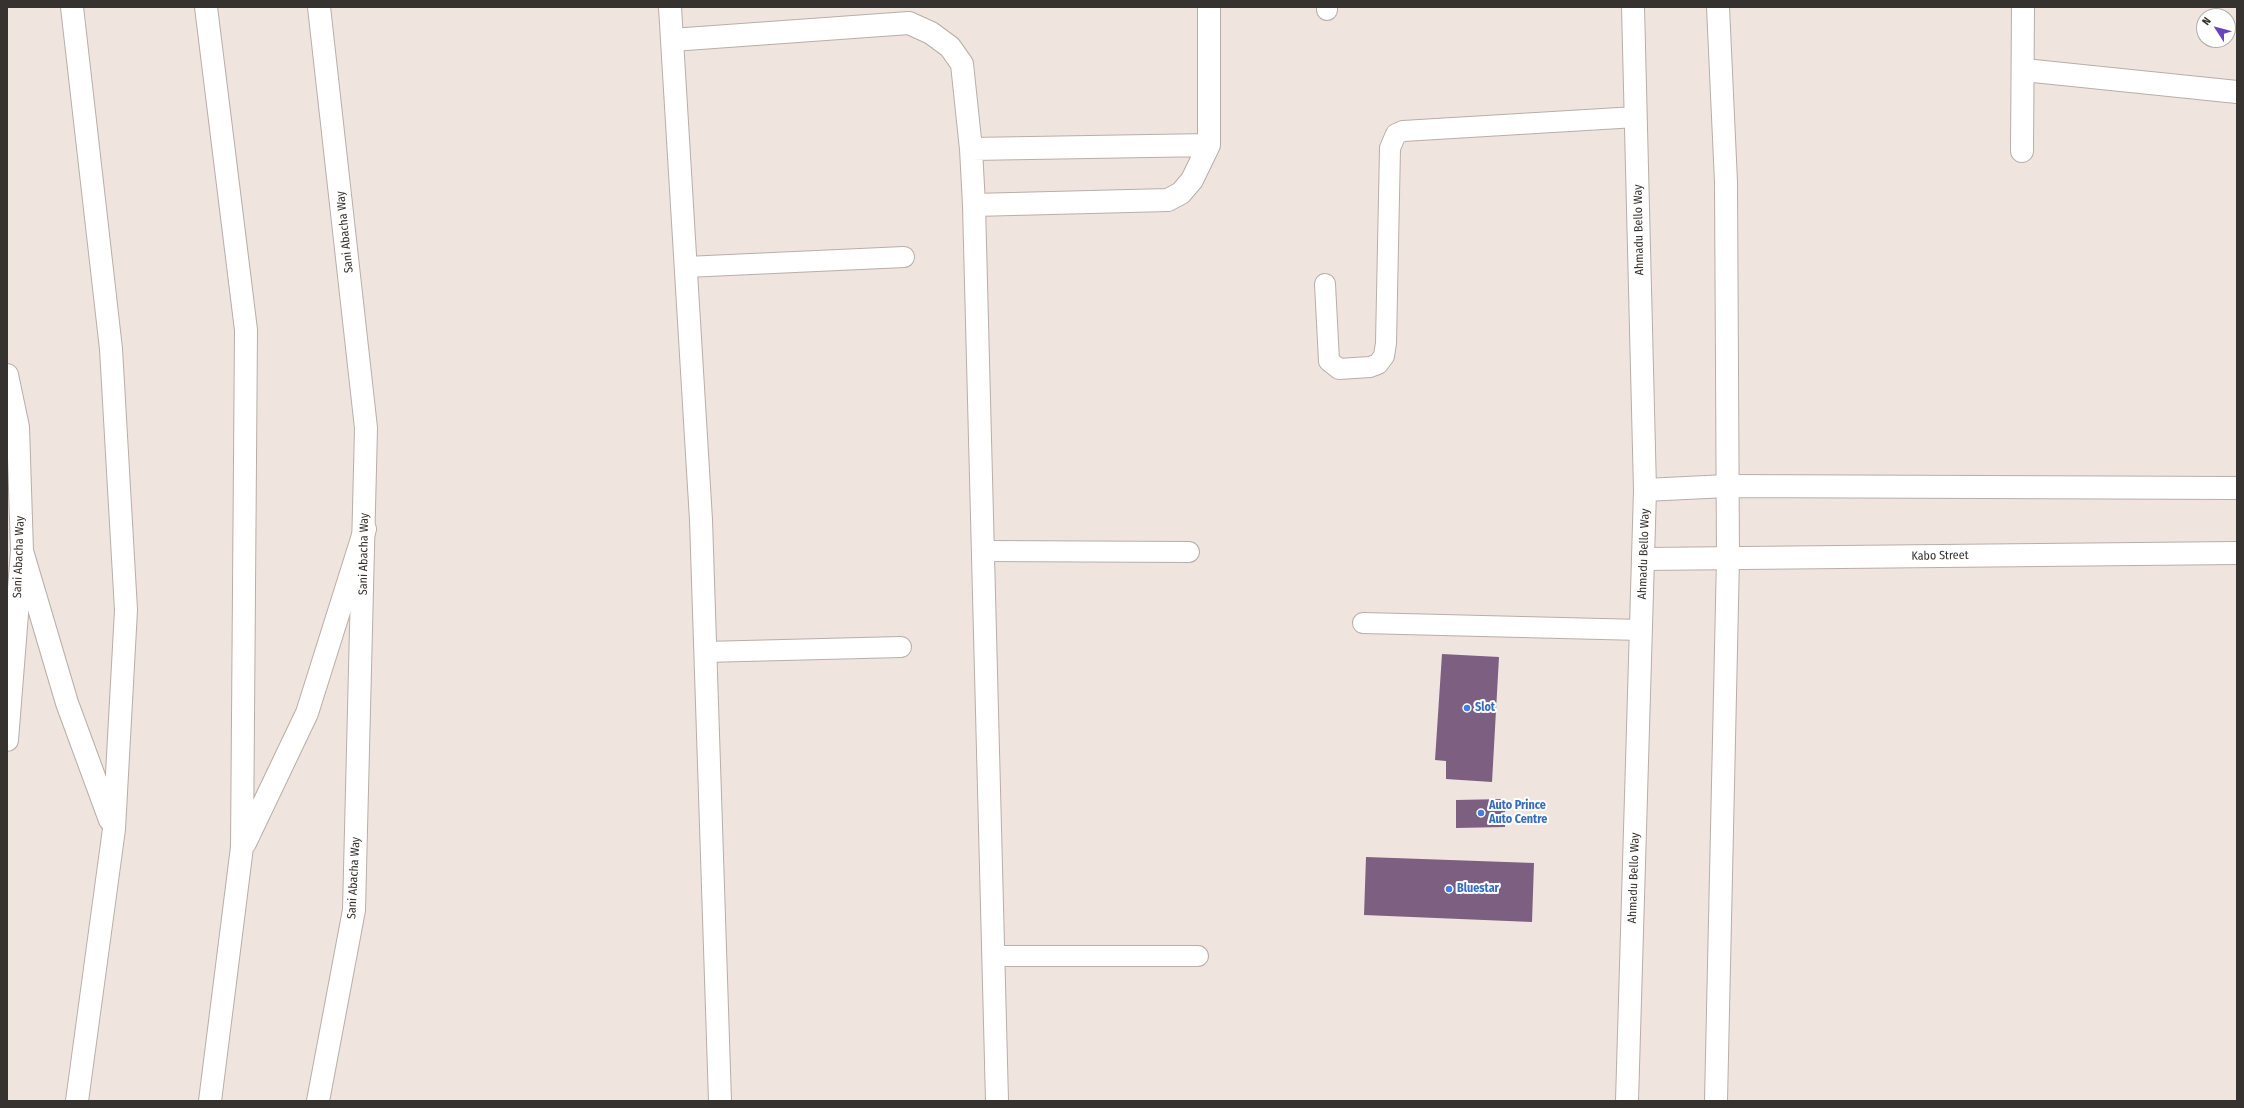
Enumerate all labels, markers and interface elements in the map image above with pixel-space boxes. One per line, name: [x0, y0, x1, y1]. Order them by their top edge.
north arrow: [2196, 8, 2236, 48]
text: N: [2199, 15, 2214, 28]
street label: Ahmadu Bello Way: [1631, 184, 1647, 276]
street label: Sani Abacha Way: [334, 190, 356, 274]
street label: Ahmadu Bello Way: [1635, 508, 1653, 600]
street label: Sani Abacha Way: [356, 513, 372, 595]
street label: Sani Abacha Way: [10, 516, 28, 598]
street label: Kabo Street: [1911, 548, 1969, 564]
place label: Slot: [1475, 701, 1495, 715]
marker: Slot: [1462, 703, 1472, 713]
place label: Auto Prince Auto Centre: [1489, 799, 1547, 827]
marker: Auto Prince Auto Centre: [1476, 808, 1486, 818]
street label: Ahmadu Bello Way: [1625, 832, 1643, 924]
street label: Sani Abacha Way: [345, 837, 363, 919]
place label: Bluestar: [1457, 882, 1499, 896]
marker: Bluestar: [1444, 884, 1454, 894]

